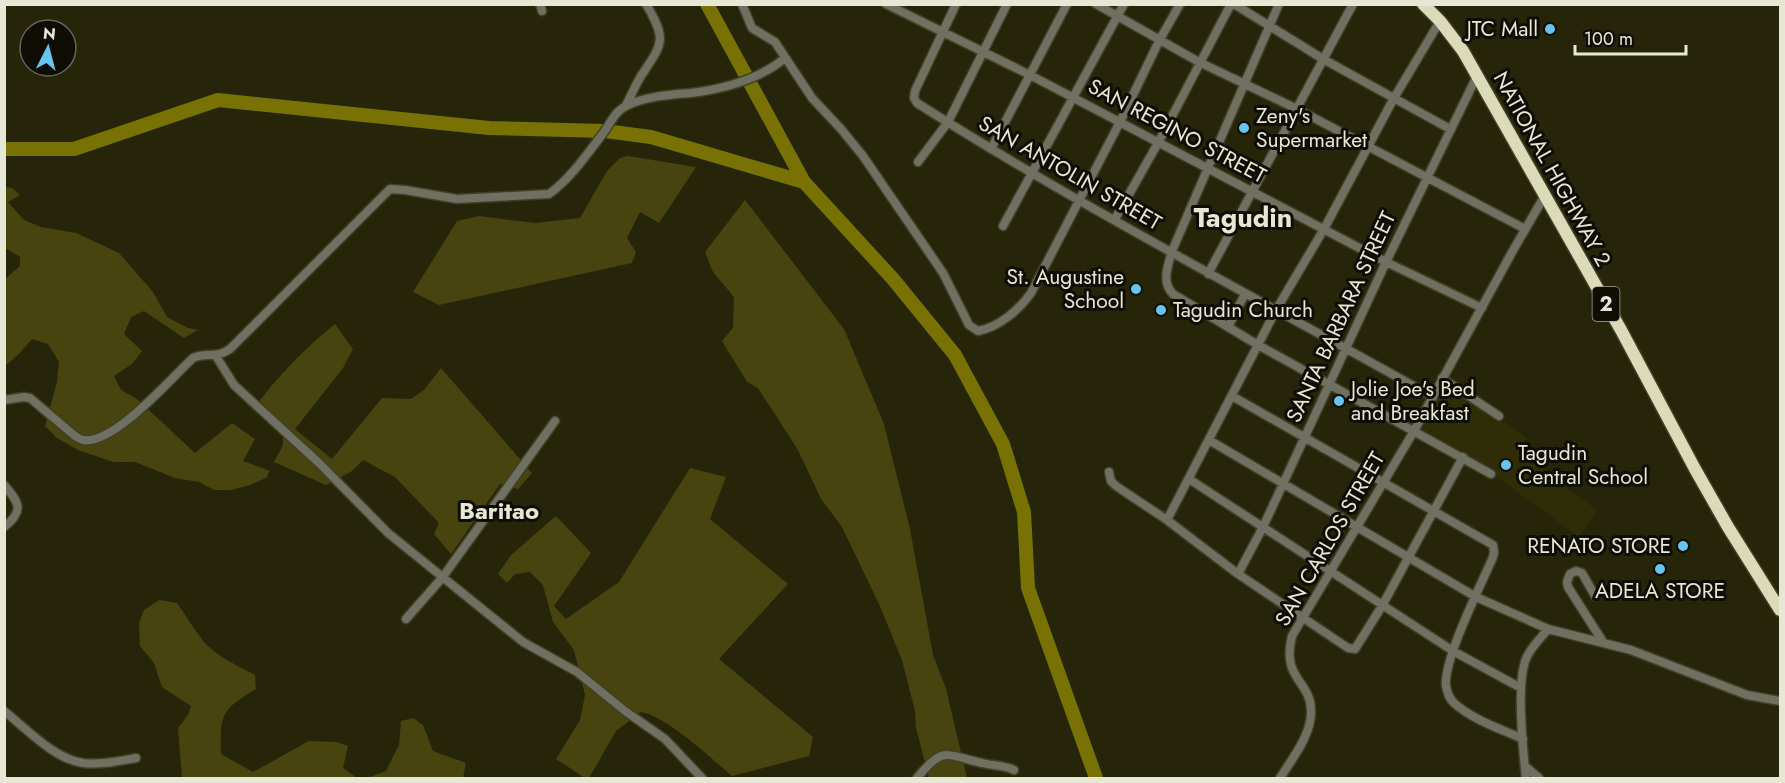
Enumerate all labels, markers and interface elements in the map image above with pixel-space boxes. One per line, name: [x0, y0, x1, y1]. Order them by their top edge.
place label: JTC Mall: [1464, 14, 1538, 44]
north arrow: [18, 18, 78, 78]
scale bar: [1575, 18, 1686, 56]
text: N: [42, 21, 57, 46]
marker: JTC Mall: [1543, 22, 1557, 36]
text: 100 m: [1584, 26, 1633, 52]
street label: NATIONAL HIGHWAY 2: [1486, 66, 1618, 272]
street label: SAN REGINO STREET: [1083, 71, 1272, 191]
place label: Zeny's Supermarket: [1256, 101, 1367, 155]
street label: SAN ANTOLIN STREET: [973, 108, 1167, 238]
marker: Zeny's Supermarket: [1237, 121, 1251, 135]
district label: Tagudin: [1194, 198, 1292, 237]
street label: SANTA BARBARA STREET: [1279, 206, 1403, 427]
place label: St. Augustine School: [1007, 262, 1124, 316]
marker: St. Augustine School: [1129, 282, 1143, 296]
road number: 2: [1592, 287, 1620, 321]
place label: Tagudin Church: [1173, 295, 1313, 325]
marker: Tagudin Church: [1154, 303, 1168, 317]
place label: Jolie Joe's Bed and Breakfast: [1348, 374, 1475, 428]
marker: Jolie Joe's Bed and Breakfast: [1332, 394, 1346, 408]
place label: Tagudin Central School: [1518, 438, 1648, 492]
street label: SAN CARLOS STREET: [1268, 446, 1392, 632]
marker: Tagudin Central School: [1499, 458, 1513, 472]
district label: Baritao: [459, 493, 539, 528]
place label: RENATO STORE: [1527, 531, 1671, 561]
marker: RENATO STORE: [1676, 539, 1690, 553]
marker: ADELA STORE: [1653, 562, 1667, 576]
place label: ADELA STORE: [1595, 576, 1725, 606]

